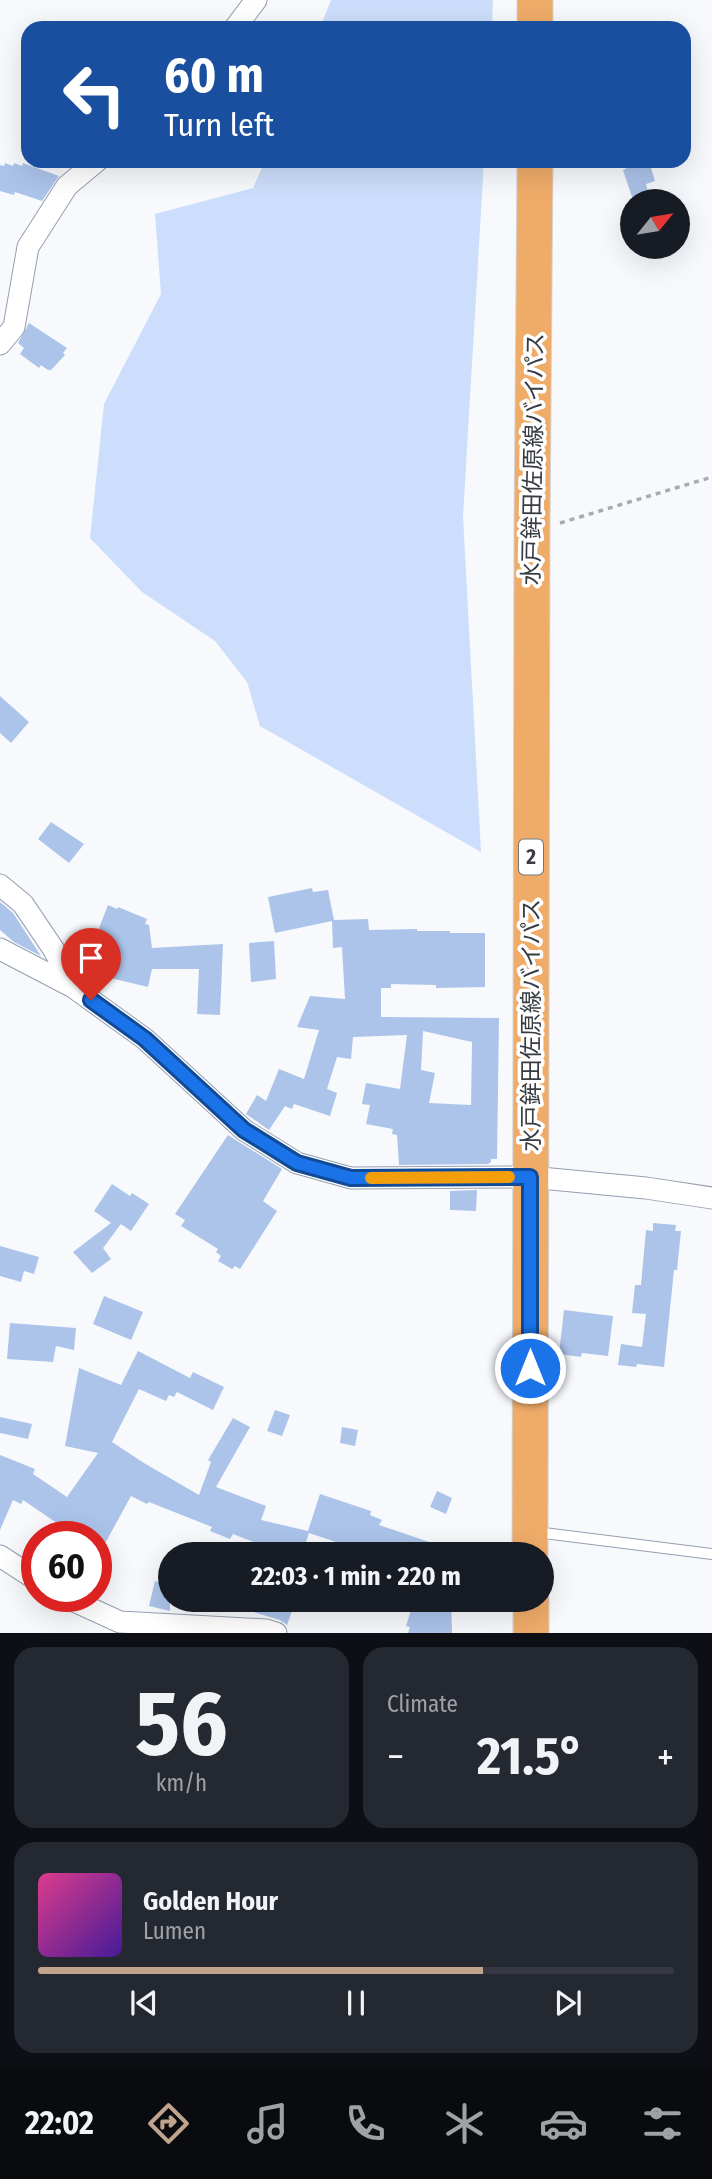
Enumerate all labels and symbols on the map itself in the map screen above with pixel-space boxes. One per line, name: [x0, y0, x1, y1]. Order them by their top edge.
north arrow: [620, 189, 690, 259]
street label: 水戸鉾田佐原線バイパス: [517, 333, 549, 585]
road number: 2: [519, 840, 543, 874]
street label: 水戸鉾田佐原線バイパス: [517, 899, 545, 1151]
pin: [61, 928, 121, 1000]
position arrow: [493, 1331, 567, 1405]
speed limit sign: 60: [21, 1521, 112, 1612]

